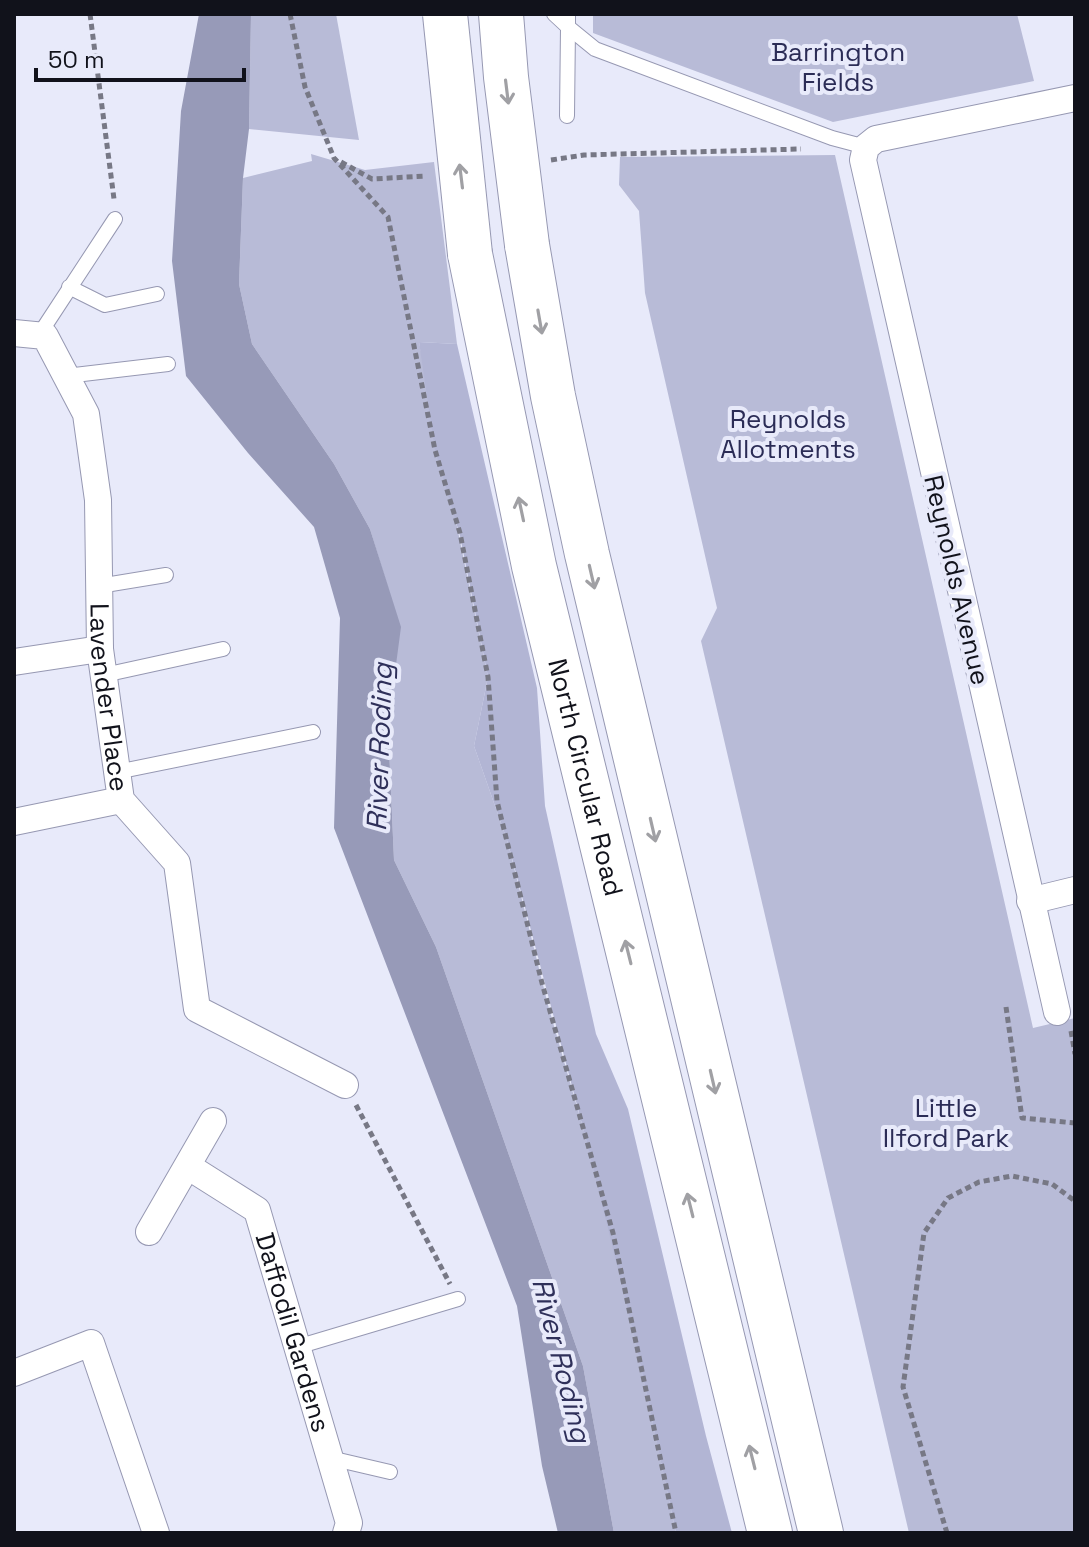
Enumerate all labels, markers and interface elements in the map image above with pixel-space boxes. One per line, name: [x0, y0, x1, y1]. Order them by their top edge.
scale bar: [36, 32, 244, 82]
park label: Barrington Fields: [771, 35, 905, 99]
text: 50 m: [48, 44, 105, 75]
one-way arrow: [500, 78, 515, 105]
one-way arrow: [454, 163, 469, 190]
one-way arrow: [534, 309, 549, 334]
park label: Reynolds Allotments: [720, 402, 856, 466]
street label: Reynolds Avenue: [916, 472, 998, 688]
one-way arrow: [513, 497, 528, 522]
one-way arrow: [586, 563, 601, 589]
street label: Lavender Place: [82, 603, 137, 794]
street label: North Circular Road: [540, 655, 631, 900]
water label: River Roding: [358, 660, 400, 832]
one-way arrow: [646, 816, 661, 842]
one-way arrow: [620, 940, 635, 966]
one-way arrow: [707, 1069, 722, 1095]
park label: Little Ilford Park: [883, 1091, 1009, 1155]
one-way arrow: [682, 1192, 697, 1218]
street label: Daffodil Gardens: [248, 1229, 338, 1436]
water label: River Roding: [524, 1274, 600, 1448]
one-way arrow: [743, 1445, 758, 1471]

